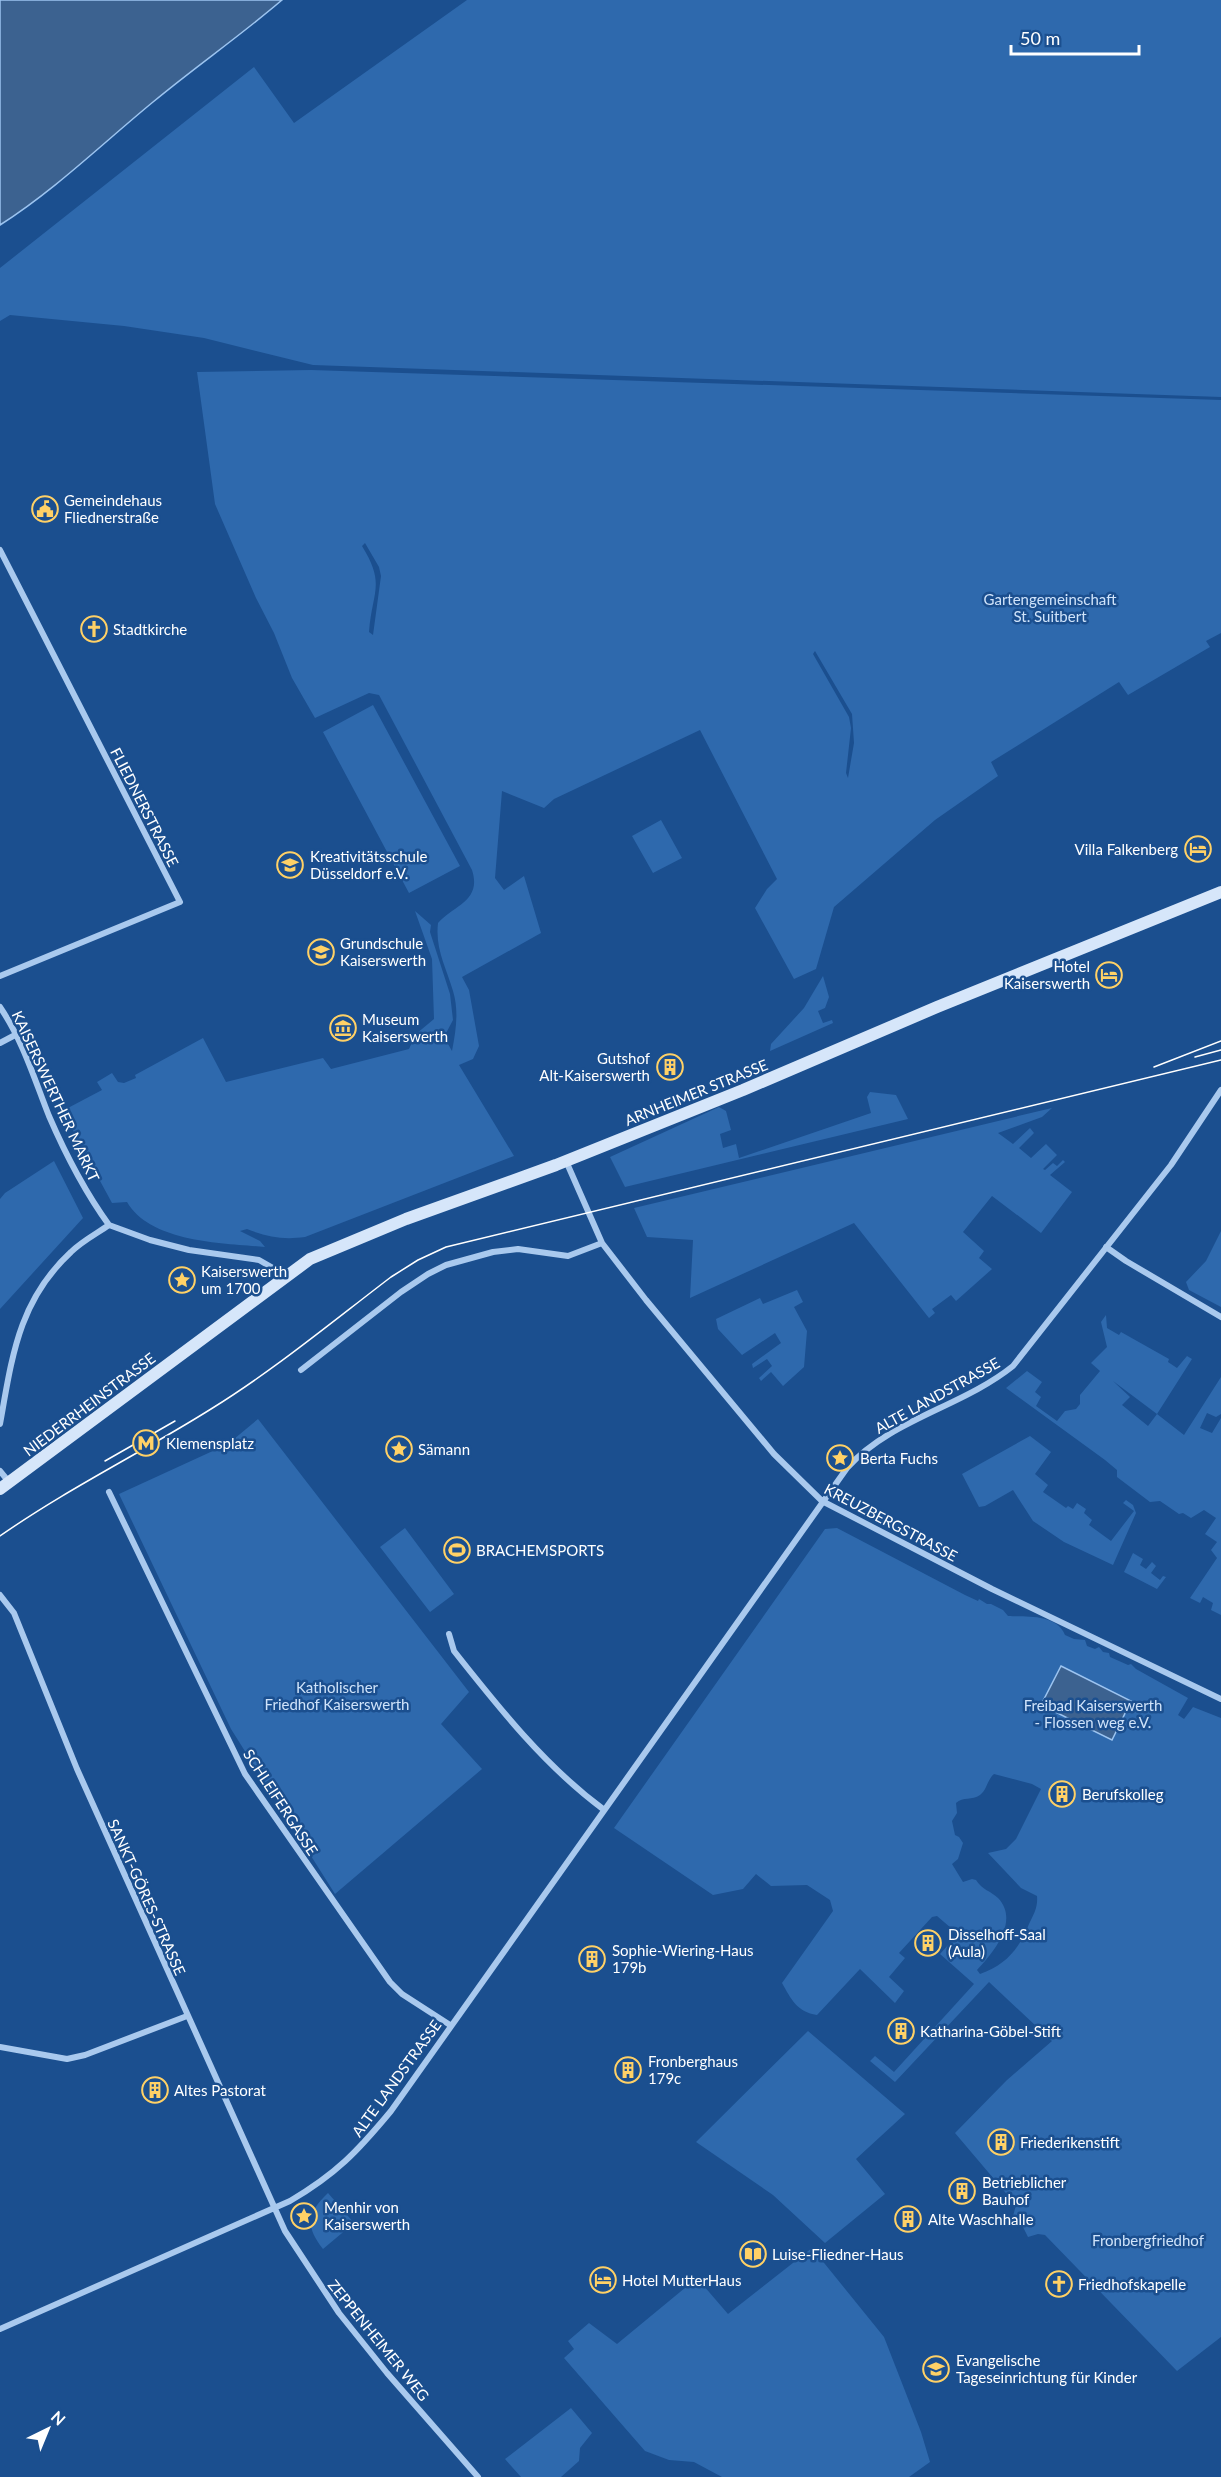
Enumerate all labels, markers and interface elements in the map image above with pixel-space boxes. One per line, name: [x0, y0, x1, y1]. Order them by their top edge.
scale bar: [1011, 18, 1138, 56]
text: 50 m: [1020, 27, 1060, 49]
place label: Gemeindehaus Fliednerstraße: [64, 491, 162, 526]
public building icon: Gemeindehaus Fliednerstraße: [30, 494, 60, 524]
park label: Gartengemeinschaft St. Suitbert: [984, 590, 1117, 625]
church icon: Stadtkirche: [79, 614, 109, 644]
place label: Stadtkirche: [113, 620, 187, 638]
street label: FLIEDNERSTRASSE: [107, 744, 183, 870]
hotel icon: Villa Falkenberg: [1183, 834, 1213, 864]
place label: Villa Falkenberg: [1075, 840, 1178, 858]
place label: Kreativitätsschule Düsseldorf e.V.: [310, 847, 427, 882]
school or university icon: Kreativitätsschule Düsseldorf e.V.: [275, 850, 305, 880]
place label: Grundschule Kaiserswerth: [340, 934, 426, 969]
school or university icon: Grundschule Kaiserswerth: [306, 937, 336, 967]
place label: Hotel Kaiserswerth: [1004, 957, 1090, 992]
hotel icon: Hotel Kaiserswerth: [1094, 960, 1124, 990]
street label: KAISERSWERTHER MARKT: [8, 1008, 104, 1184]
place label: Museum Kaiserswerth: [362, 1010, 448, 1045]
museum icon: Museum Kaiserswerth: [328, 1013, 358, 1043]
place label: Gutshof Alt-Kaiserswerth: [539, 1049, 651, 1084]
building icon: Gutshof Alt-Kaiserswerth: [655, 1052, 685, 1082]
street label: ARNHEIMER STRASSE: [622, 1055, 770, 1129]
place label: Kaiserswerth um 1700: [201, 1262, 287, 1297]
place icon: Kaiserswerth um 1700: [167, 1265, 197, 1295]
street label: NIEDERRHEINSTRASSE: [20, 1349, 158, 1459]
street label: ALTE LANDSTRASSE: [871, 1353, 1003, 1437]
metro station icon: Klemensplatz: [131, 1428, 161, 1458]
place label: Klemensplatz: [166, 1434, 254, 1452]
place icon: Sämann: [384, 1434, 414, 1464]
place label: Sämann: [418, 1440, 470, 1458]
place icon: Berta Fuchs: [825, 1443, 855, 1473]
place label: Berta Fuchs: [860, 1449, 938, 1467]
street label: KREUZBERGSTRASSE: [821, 1479, 961, 1565]
sports icon: BRACHEMSPORTS: [442, 1535, 472, 1565]
place label: BRACHEMSPORTS: [476, 1541, 604, 1559]
park label: Katholischer Friedhof Kaiserswerth: [265, 1678, 409, 1713]
park label: Freibad Kaiserswerth - Flossen weg e.V.: [1024, 1696, 1162, 1731]
street label: SCHLEIFERGASSE: [240, 1746, 322, 1858]
building icon: Berufskolleg: [1047, 1779, 1077, 1809]
place label: Berufskolleg: [1082, 1785, 1164, 1803]
street label: SANKT-GÖRES-STRASSE: [104, 1816, 190, 1978]
place label: Disselhoff-Saal (Aula): [948, 1925, 1046, 1960]
building icon: Disselhoff-Saal (Aula): [913, 1928, 943, 1958]
place label: Sophie-Wiering-Haus 179b: [612, 1941, 754, 1976]
building icon: Sophie-Wiering-Haus 179b: [577, 1944, 607, 1974]
street label: ALTE LANDSTRASSE: [348, 2016, 444, 2140]
building icon: Katharina-Göbel-Stift: [886, 2016, 916, 2046]
place label: Katharina-Göbel-Stift: [920, 2022, 1062, 2040]
place label: Fronberghaus 179c: [648, 2052, 738, 2087]
building icon: Fronberghaus 179c: [613, 2055, 643, 2085]
building icon: Altes Pastorat: [140, 2075, 170, 2105]
place label: Altes Pastorat: [174, 2081, 267, 2099]
building icon: Friederikenstift: [986, 2127, 1016, 2157]
place label: Friederikenstift: [1020, 2133, 1120, 2151]
place label: Betrieblicher Bauhof: [982, 2173, 1067, 2208]
building icon: Betrieblicher Bauhof: [947, 2176, 977, 2206]
place label: Menhir von Kaiserswerth: [324, 2198, 410, 2233]
place icon: Menhir von Kaiserswerth: [289, 2201, 319, 2231]
building icon: Alte Waschhalle: [893, 2204, 923, 2234]
place label: Alte Waschhalle: [928, 2210, 1034, 2228]
park label: Fronbergfriedhof: [1092, 2231, 1205, 2249]
library icon: Luise-Fliedner-Haus: [738, 2239, 768, 2269]
place label: Luise-Fliedner-Haus: [772, 2245, 904, 2263]
hotel icon: Hotel MutterHaus: [588, 2265, 618, 2295]
church icon: Friedhofskapelle: [1044, 2269, 1074, 2299]
place label: Hotel MutterHaus: [622, 2271, 741, 2289]
place label: Friedhofskapelle: [1078, 2275, 1186, 2293]
street label: ZEPPENHEIMER WEG: [325, 2276, 433, 2404]
place label: Evangelische Tageseinrichtung für Kinder: [956, 2351, 1138, 2386]
school or university icon: Evangelische Tageseinrichtung für Kinder: [921, 2354, 951, 2384]
north arrow: [18, 2399, 78, 2459]
text: N: [48, 2407, 70, 2429]

